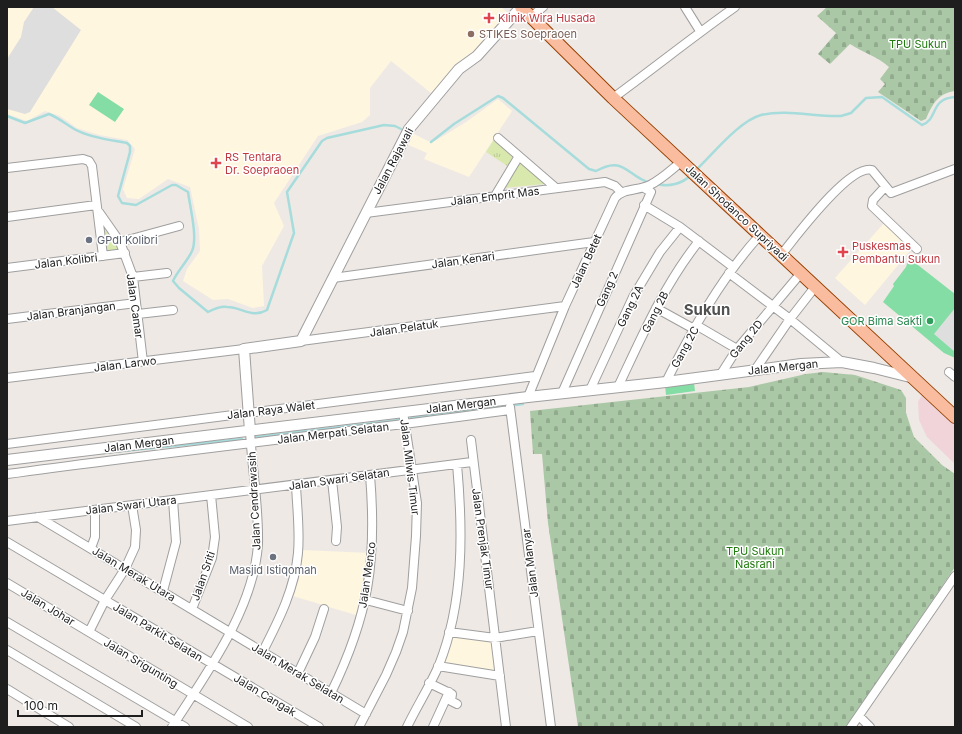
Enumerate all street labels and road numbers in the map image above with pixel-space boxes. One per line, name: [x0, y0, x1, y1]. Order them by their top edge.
street label: Jalan Rajawali: [370, 125, 416, 197]
street label: Jalan Shodanco Supriyadi: [683, 162, 791, 264]
street label: Jalan Emprit Mas: [450, 184, 540, 208]
street label: Jalan Betet: [567, 231, 605, 290]
street label: Jalan Kenari: [430, 249, 496, 271]
street label: Jalan Kolibri: [34, 250, 98, 272]
street label: Gang 2: [593, 269, 621, 309]
street label: Jalan Camar: [124, 273, 146, 339]
street label: Gang 2A: [614, 282, 646, 329]
street label: Gang 2B: [639, 289, 671, 335]
street label: Jalan Branjangan: [26, 299, 116, 323]
street label: Jalan Pelatuk: [369, 316, 439, 340]
street label: Gang 2D: [726, 317, 766, 361]
street label: Gang 2C: [668, 324, 702, 370]
street label: Jalan Larwo: [93, 353, 157, 375]
street label: Jalan Mergan: [747, 356, 819, 378]
street label: Jalan Mergan: [425, 394, 497, 416]
street label: Jalan Raya Walet: [226, 398, 316, 422]
street label: Jalan Mliwis Timur: [397, 418, 423, 516]
street label: Jalan Merpati Selatan: [276, 419, 390, 447]
street label: Jalan Mergan: [103, 433, 175, 455]
street label: Jalan Cendrawasih: [244, 451, 264, 551]
street label: Jalan Swari Selatan: [288, 465, 390, 493]
street label: Jalan Prenjak Timur: [469, 487, 497, 591]
street label: Jalan Swari Utara: [85, 492, 177, 518]
street label: Jalan Manyar: [519, 528, 541, 598]
street label: Jalan Menco: [355, 541, 379, 609]
street label: Jalan Merak Utara: [90, 544, 178, 604]
street label: Jalan Sriti: [188, 550, 218, 602]
street label: Jalan Johar: [18, 585, 78, 629]
street label: Jalan Parkit Selatan: [110, 600, 206, 664]
street label: Jalan Srigunting: [101, 635, 181, 691]
street label: Jalan Merak Selatan: [249, 640, 347, 706]
street label: Jalan Cangak: [231, 671, 299, 719]

